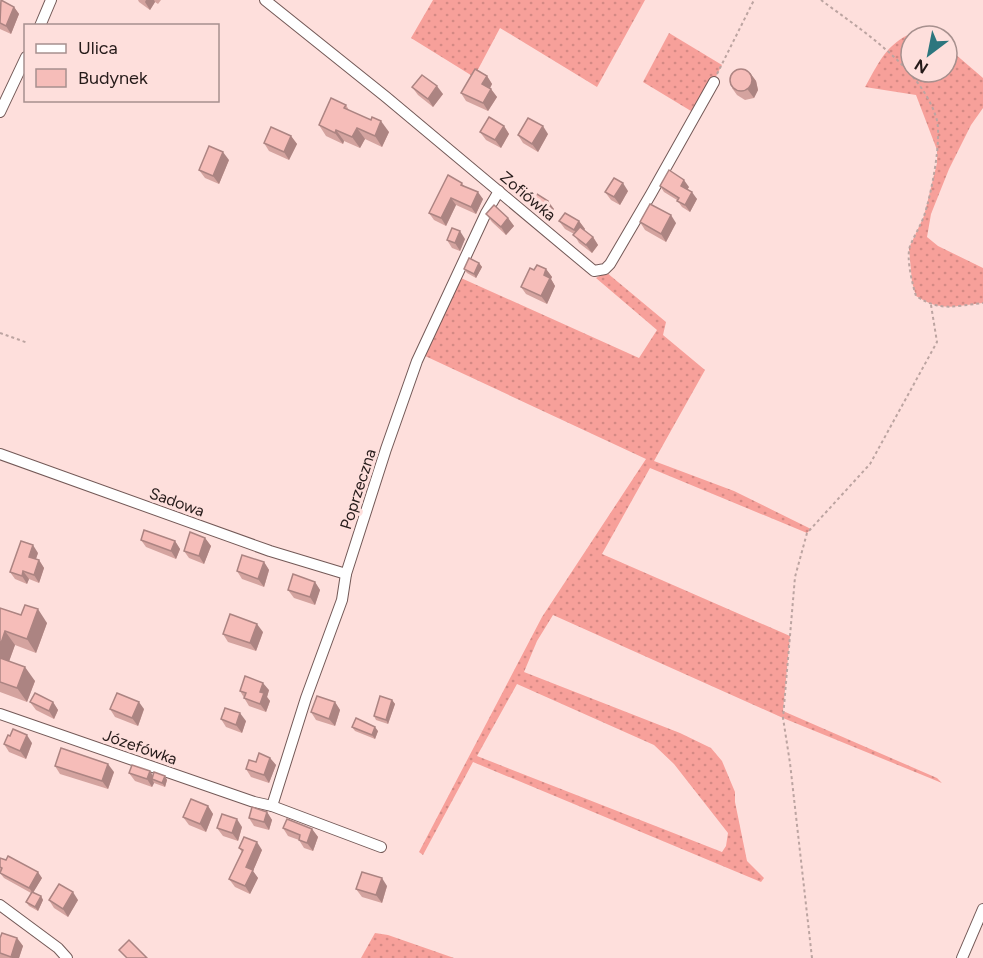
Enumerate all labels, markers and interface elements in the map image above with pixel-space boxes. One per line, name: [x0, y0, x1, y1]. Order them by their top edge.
legend: [24, 24, 219, 102]
north arrow: [899, 24, 959, 84]
text: Ulica: [78, 37, 118, 59]
text: N: [911, 55, 932, 78]
text: Budynek: [78, 67, 148, 89]
street label: Zofiówka: [496, 167, 560, 225]
street label: Poprzeczna: [336, 446, 380, 532]
street label: Sadowa: [147, 483, 207, 521]
street label: Józefówka: [100, 725, 180, 769]

